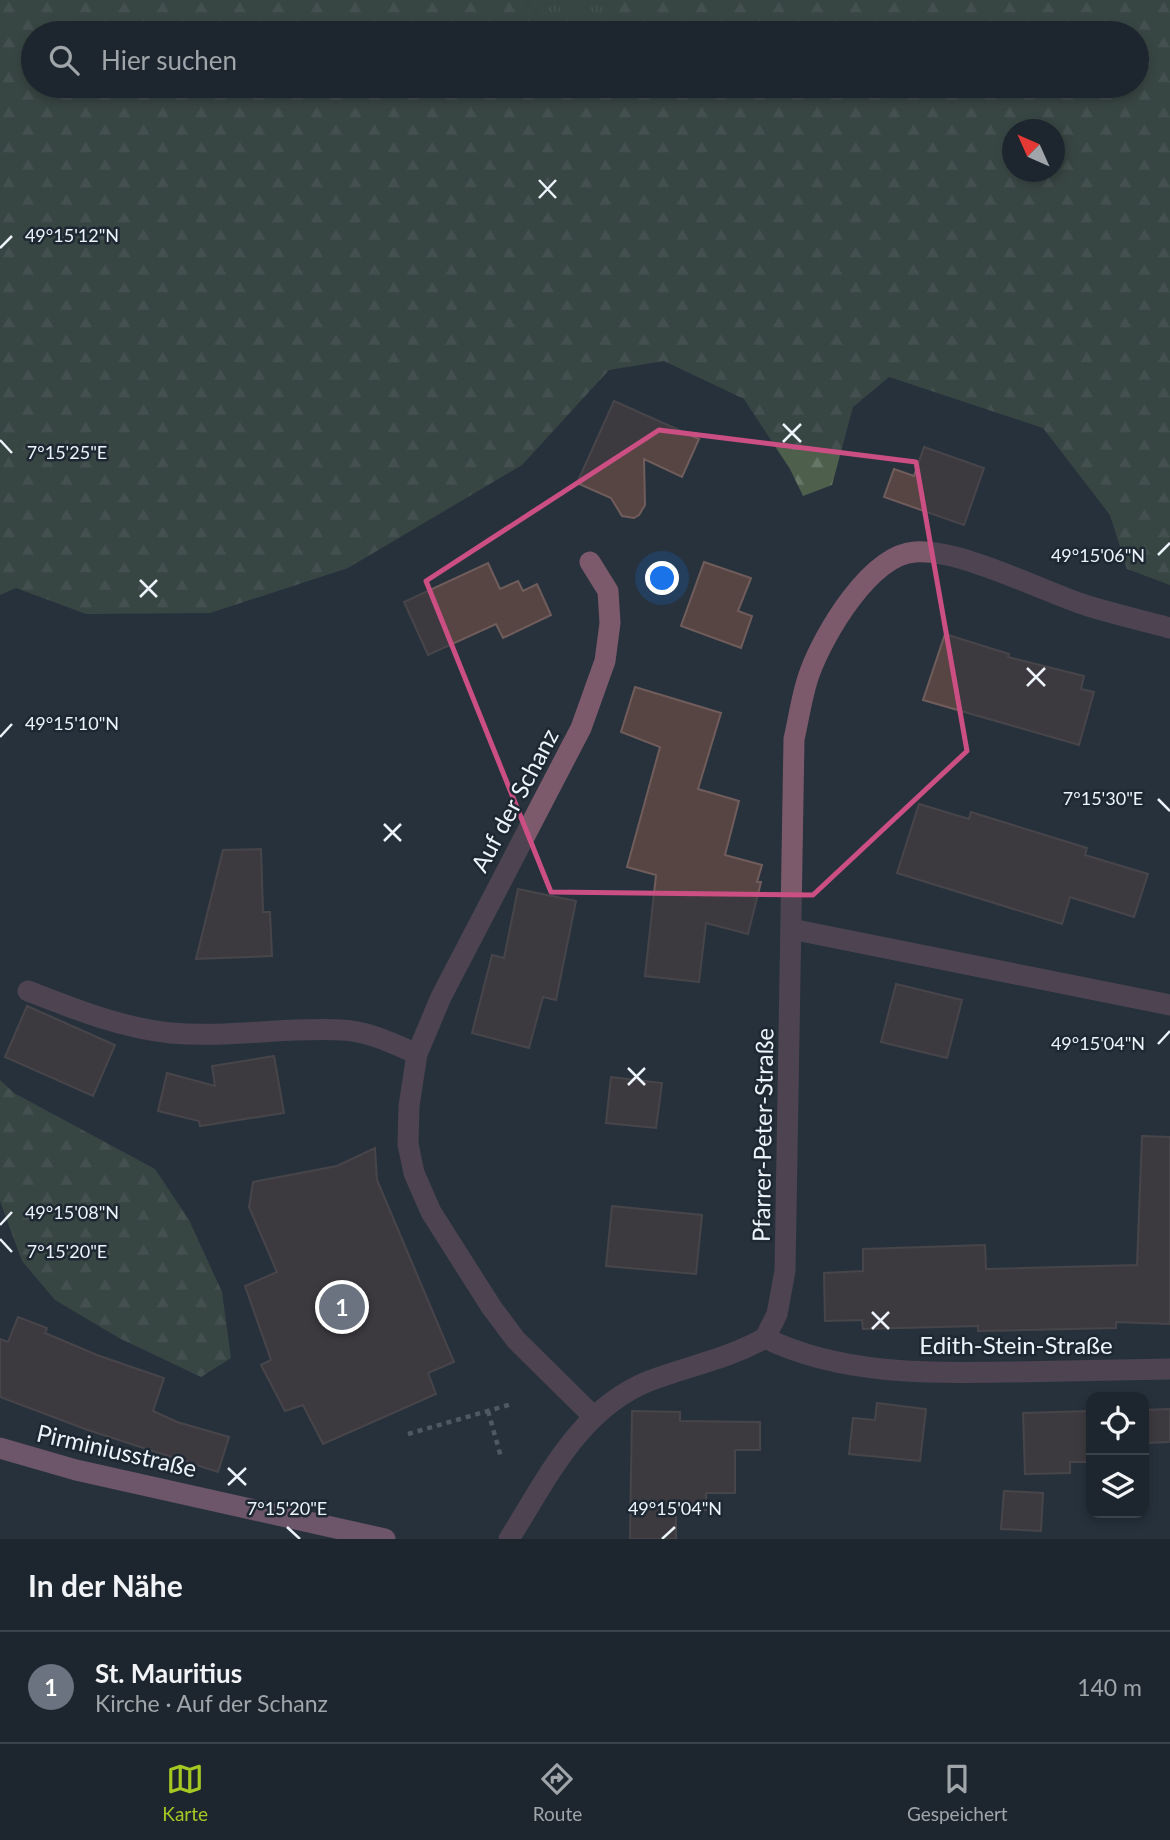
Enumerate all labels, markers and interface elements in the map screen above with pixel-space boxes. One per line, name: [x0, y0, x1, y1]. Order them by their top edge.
search box: [21, 21, 1149, 98]
icon: search: [45, 41, 83, 79]
text: Hier suchen: [101, 44, 237, 76]
north arrow: [1002, 119, 1065, 182]
text: 49°15'12"N: [25, 224, 119, 246]
text: 7°15'25"E: [27, 441, 107, 463]
text: 49°15'06"N: [1051, 544, 1145, 566]
your location: [645, 561, 679, 595]
text: 49°15'10"N: [25, 712, 119, 734]
street label: Auf der Schanz: [464, 723, 564, 877]
text: 7°15'30"E: [1063, 787, 1143, 809]
street label: Pfarrer-Peter-Straße: [746, 1028, 778, 1242]
text: 49°15'04"N: [1051, 1032, 1145, 1054]
text: 49°15'08"N: [25, 1201, 119, 1223]
text: 7°15'20"E: [27, 1240, 107, 1262]
pin: 1: [319, 1281, 365, 1333]
street label: Edith-Stein-Straße: [919, 1330, 1113, 1359]
map controls: [1086, 1392, 1149, 1518]
button: locate: [1086, 1392, 1149, 1455]
street label: Pirminiusstraße: [34, 1418, 200, 1482]
button: layers: [1086, 1455, 1149, 1518]
text: 7°15'20"E: [247, 1497, 327, 1519]
text: 49°15'04"N: [628, 1497, 722, 1519]
text: In der Nähe: [28, 1567, 183, 1603]
text: St. Mauritius: [95, 1657, 242, 1689]
text: 1: [44, 1673, 58, 1701]
text: 140 m: [1077, 1673, 1142, 1701]
text: Kirche · Auf der Schanz: [95, 1689, 328, 1717]
tab: Karte: [162, 1760, 208, 1825]
tab: Route: [533, 1760, 582, 1825]
tab: Gespeichert: [907, 1760, 1008, 1825]

